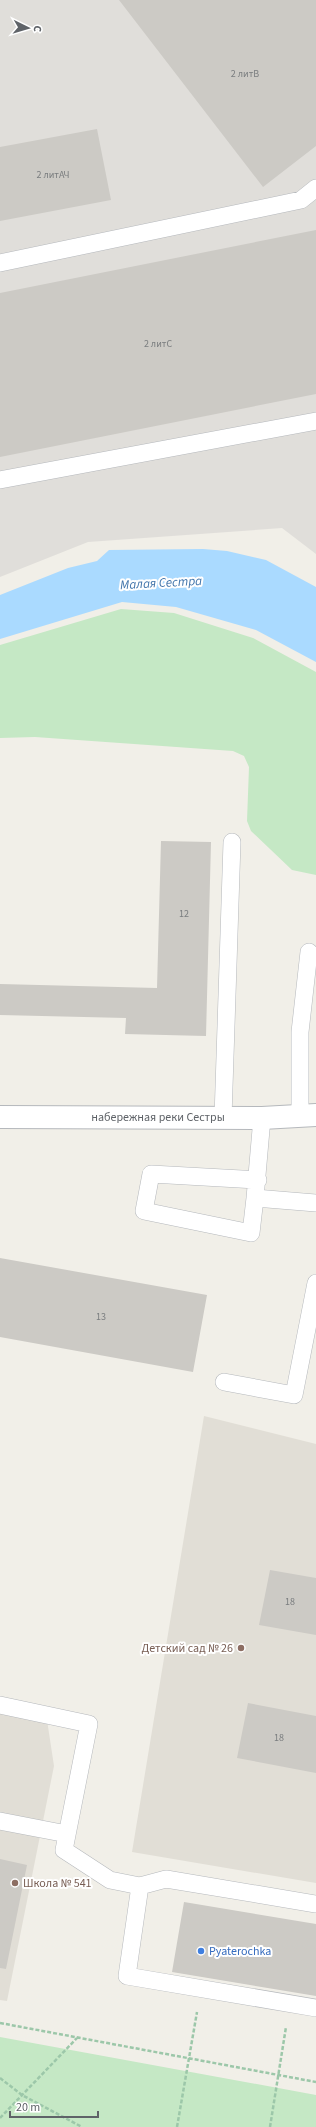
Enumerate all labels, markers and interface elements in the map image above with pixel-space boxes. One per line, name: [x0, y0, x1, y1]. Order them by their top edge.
north arrow: [8, 8, 48, 48]
text: С: [30, 25, 45, 33]
house number: 2 литВ: [231, 67, 259, 81]
house number: 2 литАЧ: [36, 168, 70, 182]
house number: 2 литС: [144, 337, 172, 351]
water label: Малая Сестра: [120, 572, 203, 594]
house number: 12: [179, 907, 189, 921]
street label: набережная реки Сестры: [91, 1109, 225, 1126]
house number: 13: [96, 1310, 106, 1324]
house number: 18: [285, 1595, 295, 1609]
place label: Детский сад № 26: [141, 1640, 233, 1657]
marker: Детский сад № 26: [236, 1643, 246, 1653]
house number: 18: [274, 1731, 284, 1745]
place label: Школа № 541: [23, 1875, 92, 1892]
marker: Школа № 541: [10, 1878, 20, 1888]
place label: Pyaterochka: [209, 1943, 271, 1960]
marker: Pyaterochka: [196, 1946, 206, 1956]
scale bar: [10, 2093, 98, 2119]
text: 20 m: [16, 2099, 40, 2116]

